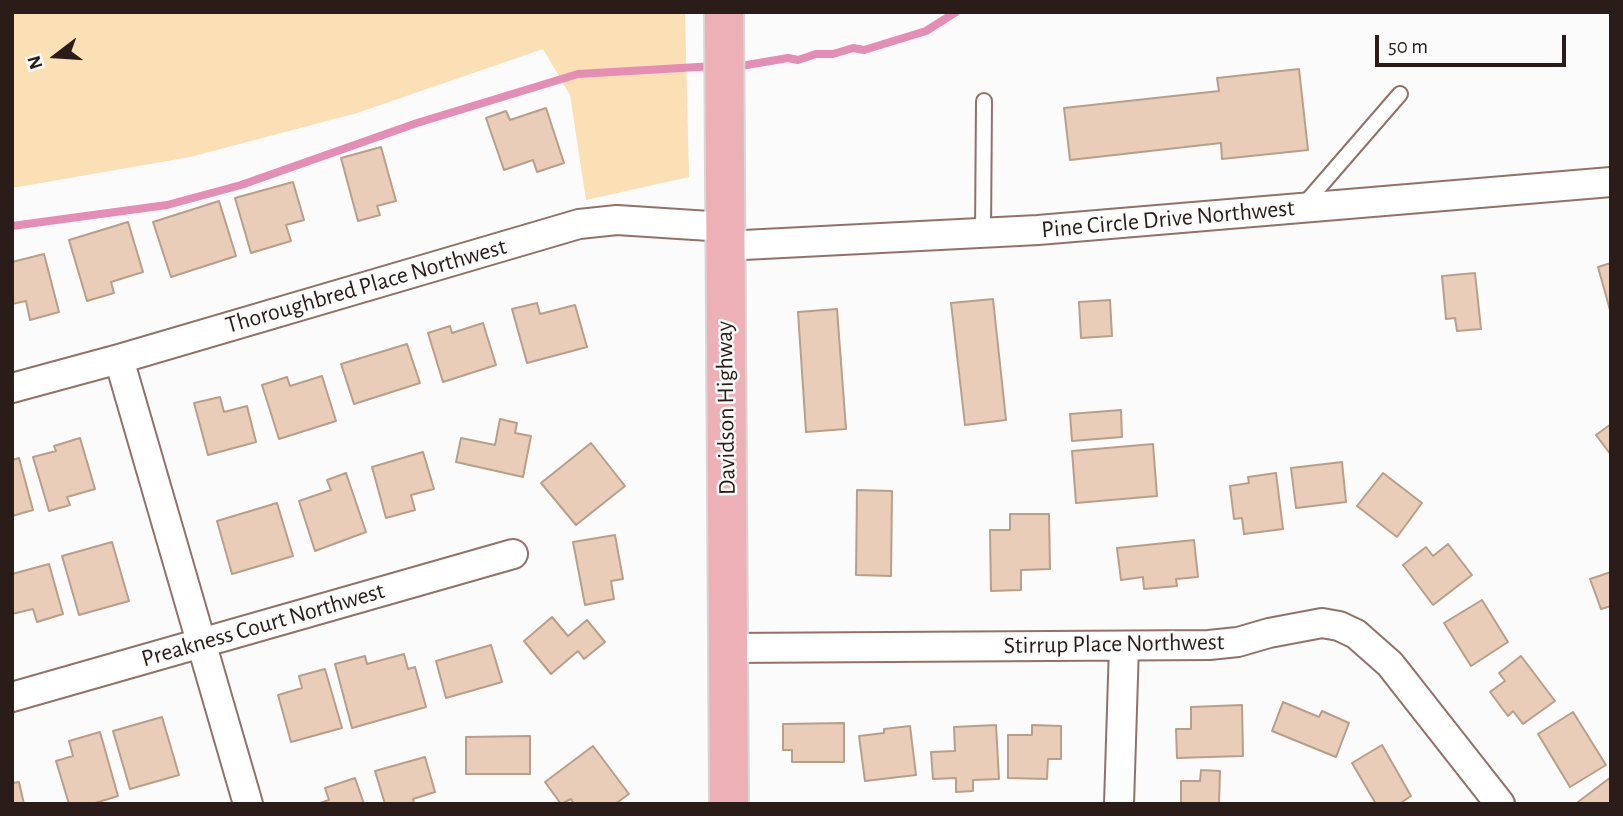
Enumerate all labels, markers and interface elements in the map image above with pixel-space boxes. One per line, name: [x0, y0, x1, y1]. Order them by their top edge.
north arrow: [21, 21, 91, 91]
scale bar: [1378, 21, 1569, 65]
text: 50 m: [1388, 36, 1428, 57]
text: N: [24, 53, 46, 71]
street label: Pine Circle Drive Northwest: [1040, 194, 1296, 244]
street label: Thoroughbred Place Northwest: [222, 232, 510, 340]
street label: Davidson Highway: [710, 321, 742, 495]
street label: Preakness Court Northwest: [138, 576, 388, 674]
street label: Stirrup Place Northwest: [1003, 628, 1225, 660]

